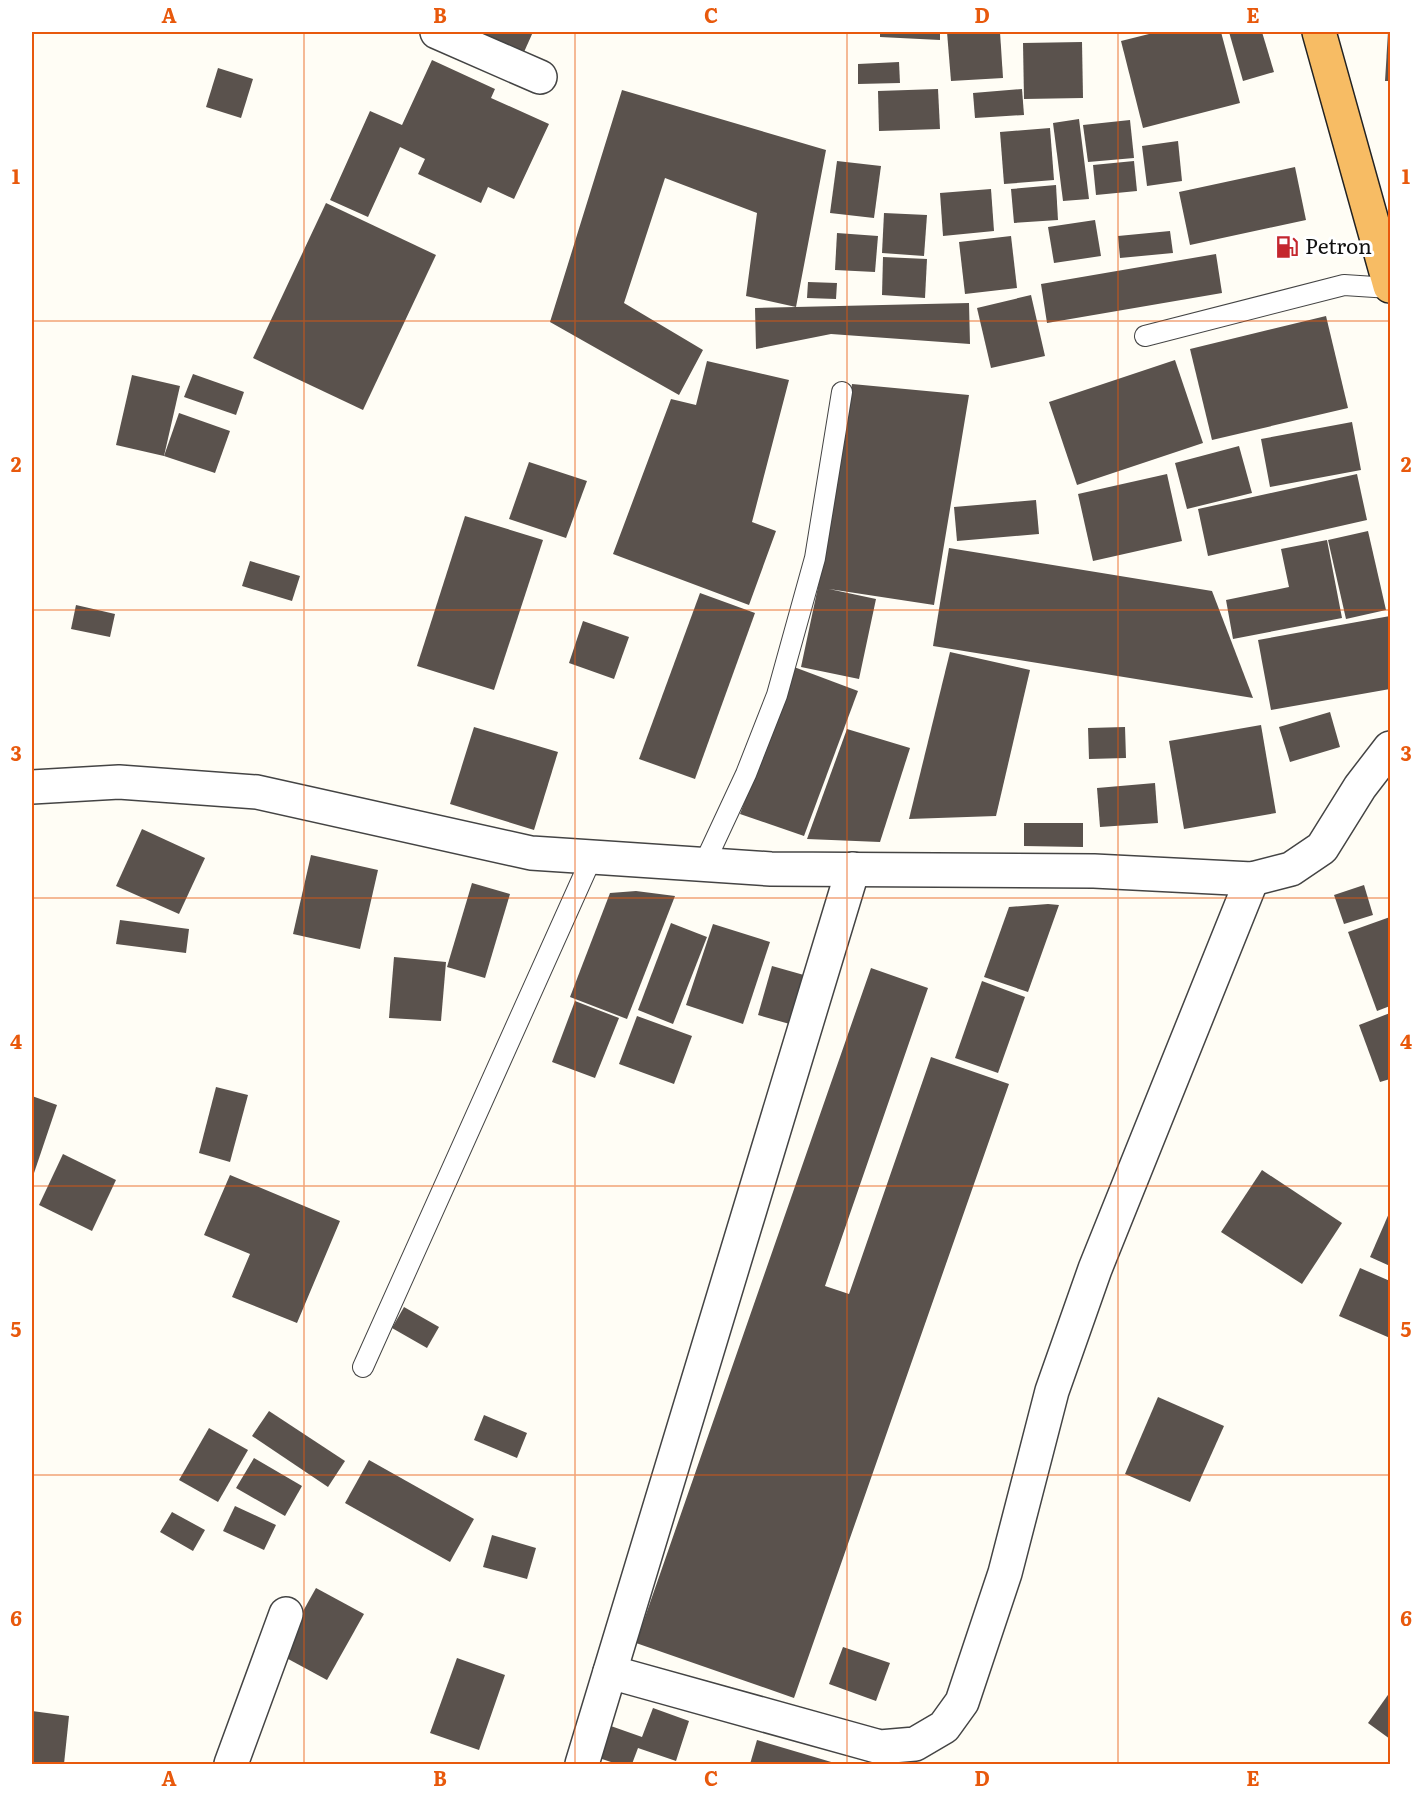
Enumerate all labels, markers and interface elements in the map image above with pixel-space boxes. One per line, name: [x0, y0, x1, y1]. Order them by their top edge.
text: A: [161, 0, 177, 29]
text: B: [433, 0, 447, 29]
text: C: [704, 0, 718, 29]
text: D: [974, 0, 990, 29]
text: E: [1246, 0, 1260, 29]
text: 1: [12, 160, 20, 190]
text: 1: [1402, 160, 1410, 190]
place label: Petron: [1305, 229, 1372, 260]
fuel station icon: Petron: [1274, 234, 1300, 260]
text: 2: [11, 448, 22, 478]
text: 2: [1401, 448, 1412, 478]
text: 3: [10, 737, 22, 767]
text: 3: [1400, 737, 1412, 767]
text: 4: [10, 1025, 22, 1055]
text: 4: [1400, 1025, 1412, 1055]
text: 5: [11, 1313, 22, 1343]
text: 5: [1401, 1313, 1412, 1343]
text: 6: [10, 1602, 22, 1632]
text: 6: [1400, 1602, 1412, 1632]
text: A: [161, 1762, 177, 1792]
text: B: [433, 1762, 447, 1792]
text: C: [704, 1762, 718, 1792]
text: D: [974, 1762, 990, 1792]
text: E: [1246, 1762, 1260, 1792]

